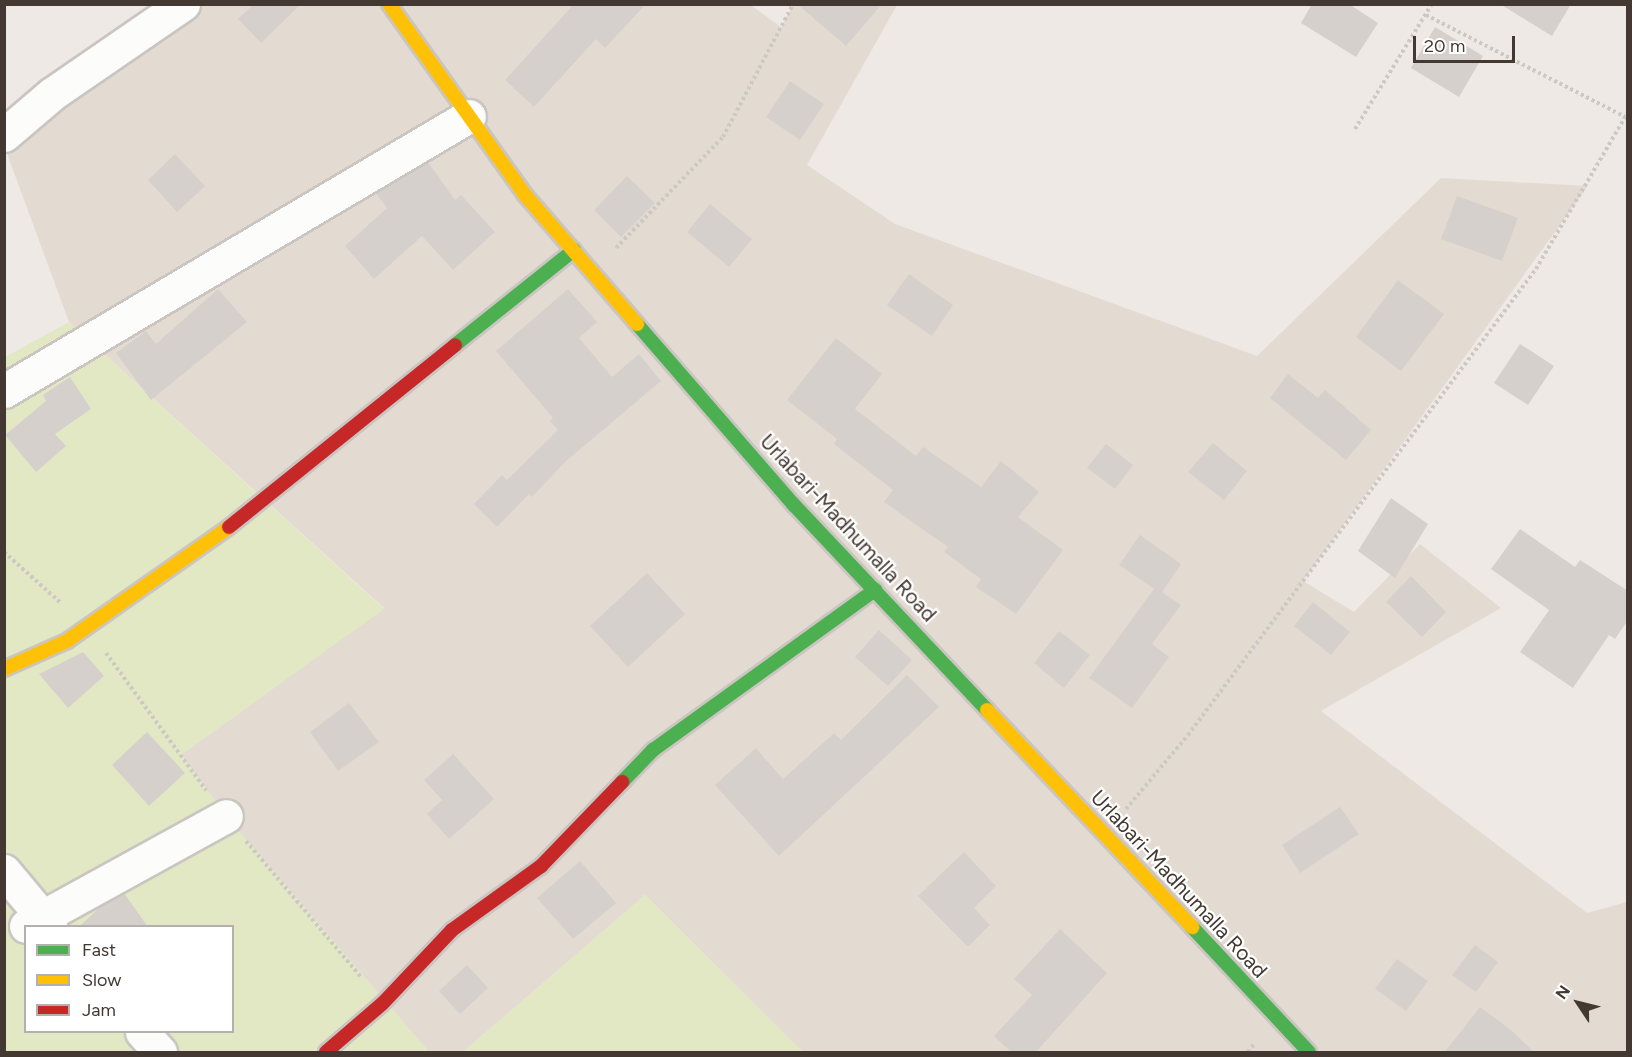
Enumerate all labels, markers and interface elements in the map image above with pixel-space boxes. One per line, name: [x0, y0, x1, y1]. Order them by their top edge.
scale bar: [1416, 24, 1518, 62]
text: 20 m: [1424, 35, 1465, 57]
street label: Urlabari-Madhumalla Road: [754, 429, 942, 627]
street label: Urlabari-Madhumalla Road: [1085, 785, 1273, 983]
legend: [24, 925, 234, 1033]
text: Fast: [82, 939, 116, 961]
text: Slow: [82, 969, 121, 991]
north arrow: [1548, 973, 1608, 1033]
text: N: [1552, 982, 1574, 1003]
text: Jam: [82, 999, 116, 1021]

